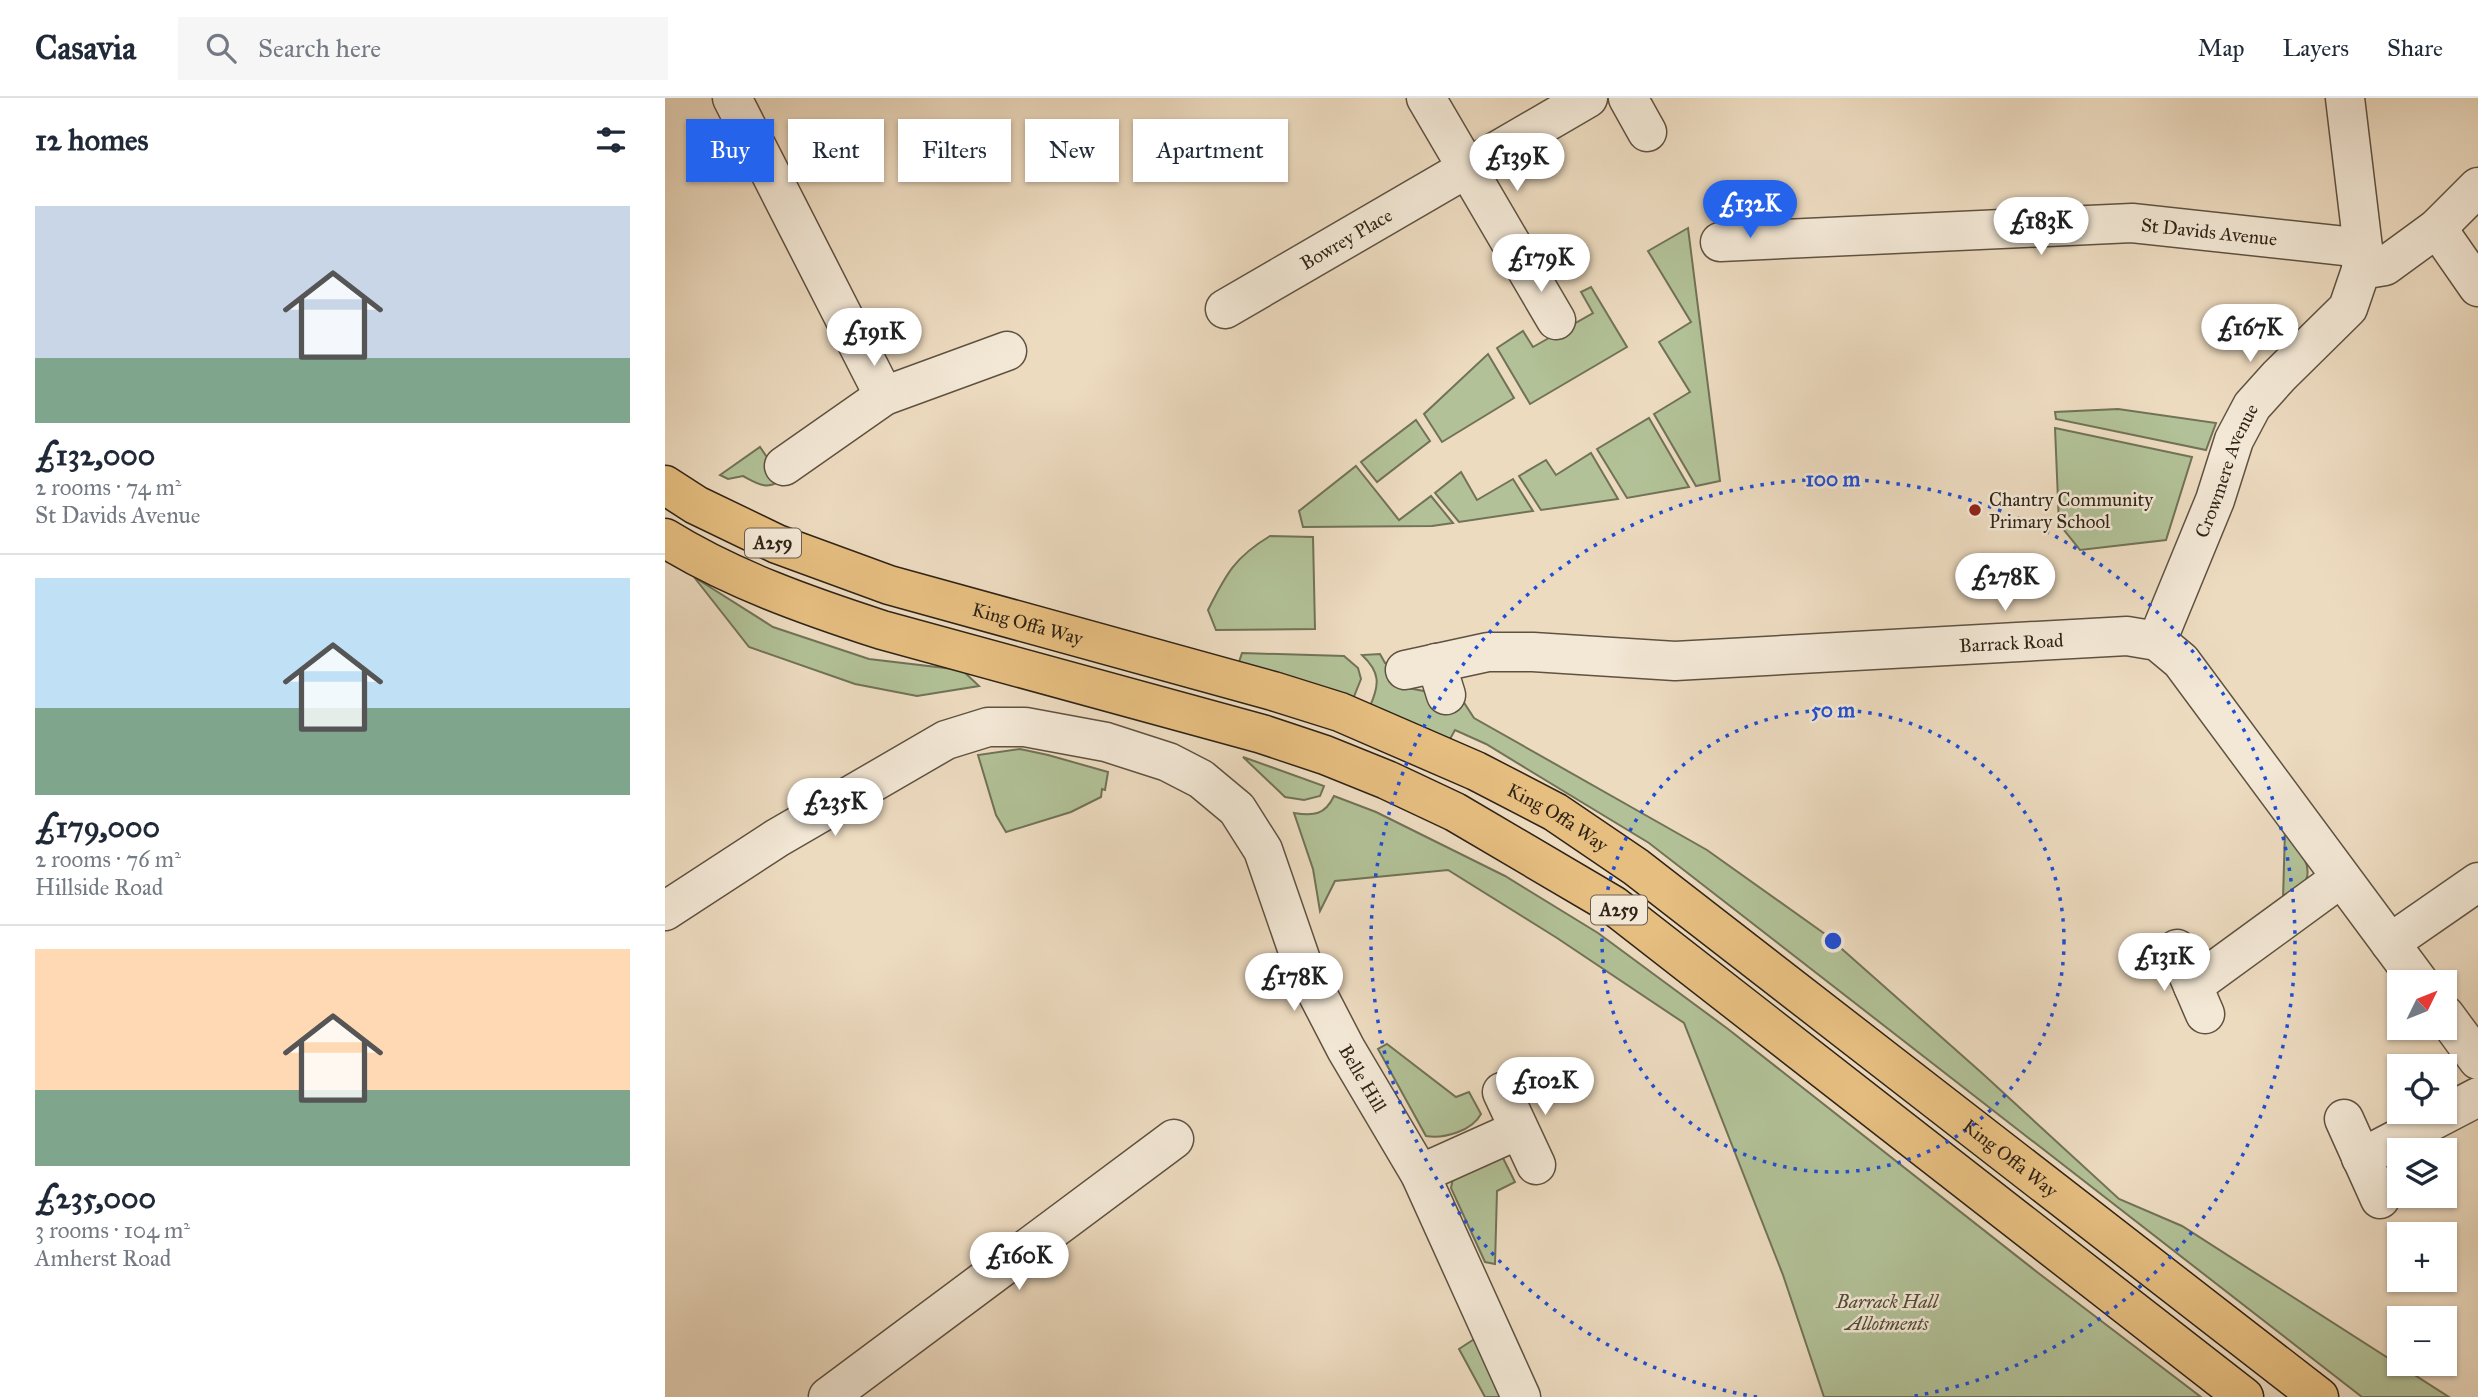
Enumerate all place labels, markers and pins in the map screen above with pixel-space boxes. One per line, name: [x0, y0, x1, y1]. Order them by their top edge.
pin: £139K: [1468, 134, 1566, 193]
pin: £132K: [1701, 180, 1799, 240]
pin: £183K: [1992, 198, 2090, 257]
pin: £179K: [1492, 234, 1590, 294]
pin: £167K: [2201, 304, 2299, 364]
pin: £191K: [825, 308, 923, 368]
place label: Chantry Community Primary School: [1989, 488, 2154, 533]
marker: Chantry Community Primary School: [1967, 502, 1983, 518]
pin: £278K: [1956, 554, 2054, 613]
pin: £235K: [786, 778, 884, 838]
centre of rings: [1821, 929, 1845, 953]
pin: £131K: [2115, 934, 2213, 993]
pin: £178K: [1245, 954, 1343, 1013]
pin: £102K: [1496, 1058, 1594, 1117]
pin: £160K: [970, 1232, 1068, 1292]

